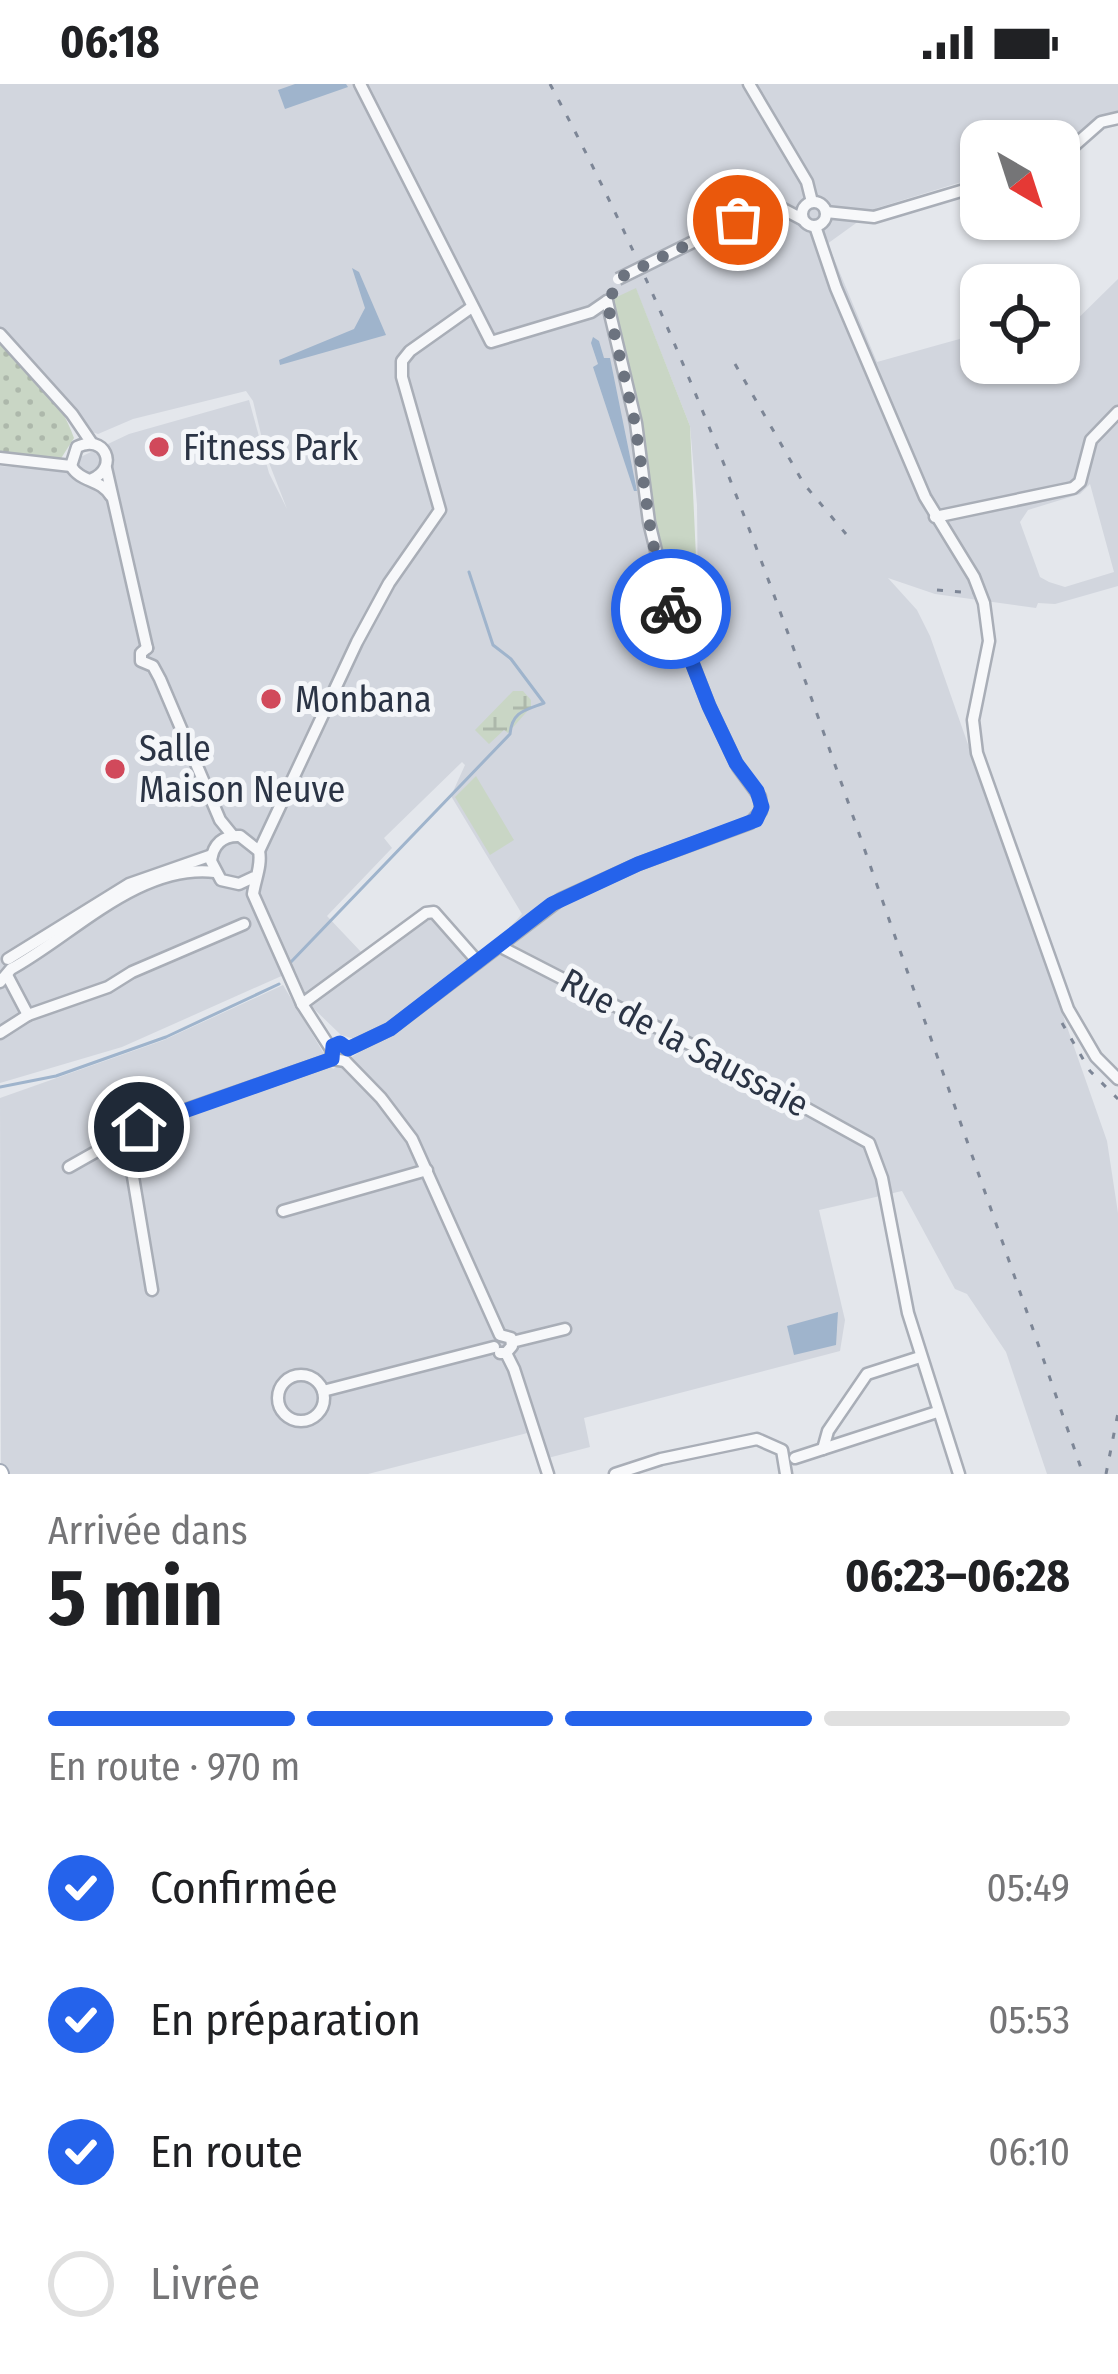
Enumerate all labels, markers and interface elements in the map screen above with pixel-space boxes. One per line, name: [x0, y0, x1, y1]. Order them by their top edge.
text: 06:18: [60, 15, 160, 69]
north arrow: [960, 120, 1080, 240]
map controls: [960, 120, 1080, 384]
pin: [687, 169, 789, 271]
icon: bag: [705, 187, 771, 253]
button: locate: [960, 264, 1080, 384]
place label: Fitness Park: [183, 426, 358, 470]
marker: Fitness Park: [146, 434, 172, 460]
courier: [611, 549, 731, 669]
icon: bike: [638, 576, 704, 642]
place label: Monbana: [295, 678, 432, 722]
marker: Monbana: [258, 686, 284, 712]
place label: Salle Maison Neuve: [139, 727, 345, 812]
marker: Salle Maison Neuve: [102, 756, 128, 782]
street label: Rue de la Saussaie: [553, 959, 816, 1127]
pin: [88, 1076, 190, 1178]
icon: home: [106, 1094, 172, 1160]
text: Arrivée dans: [48, 1508, 248, 1554]
text: 06:23–06:28: [845, 1549, 1070, 1603]
text: 5 min: [48, 1552, 223, 1646]
text: En route · 970 m: [48, 1744, 300, 1790]
icon: check: [48, 1855, 114, 1921]
text: Confirmée: [150, 1861, 338, 1915]
text: 05:49: [987, 1865, 1070, 1911]
icon: check: [48, 1987, 114, 2053]
text: En préparation: [150, 1993, 421, 2047]
text: 05:53: [988, 1997, 1070, 2043]
icon: check: [48, 2119, 114, 2185]
text: En route: [150, 2125, 303, 2179]
text: 06:10: [988, 2129, 1070, 2175]
text: Livrée: [150, 2257, 260, 2311]

